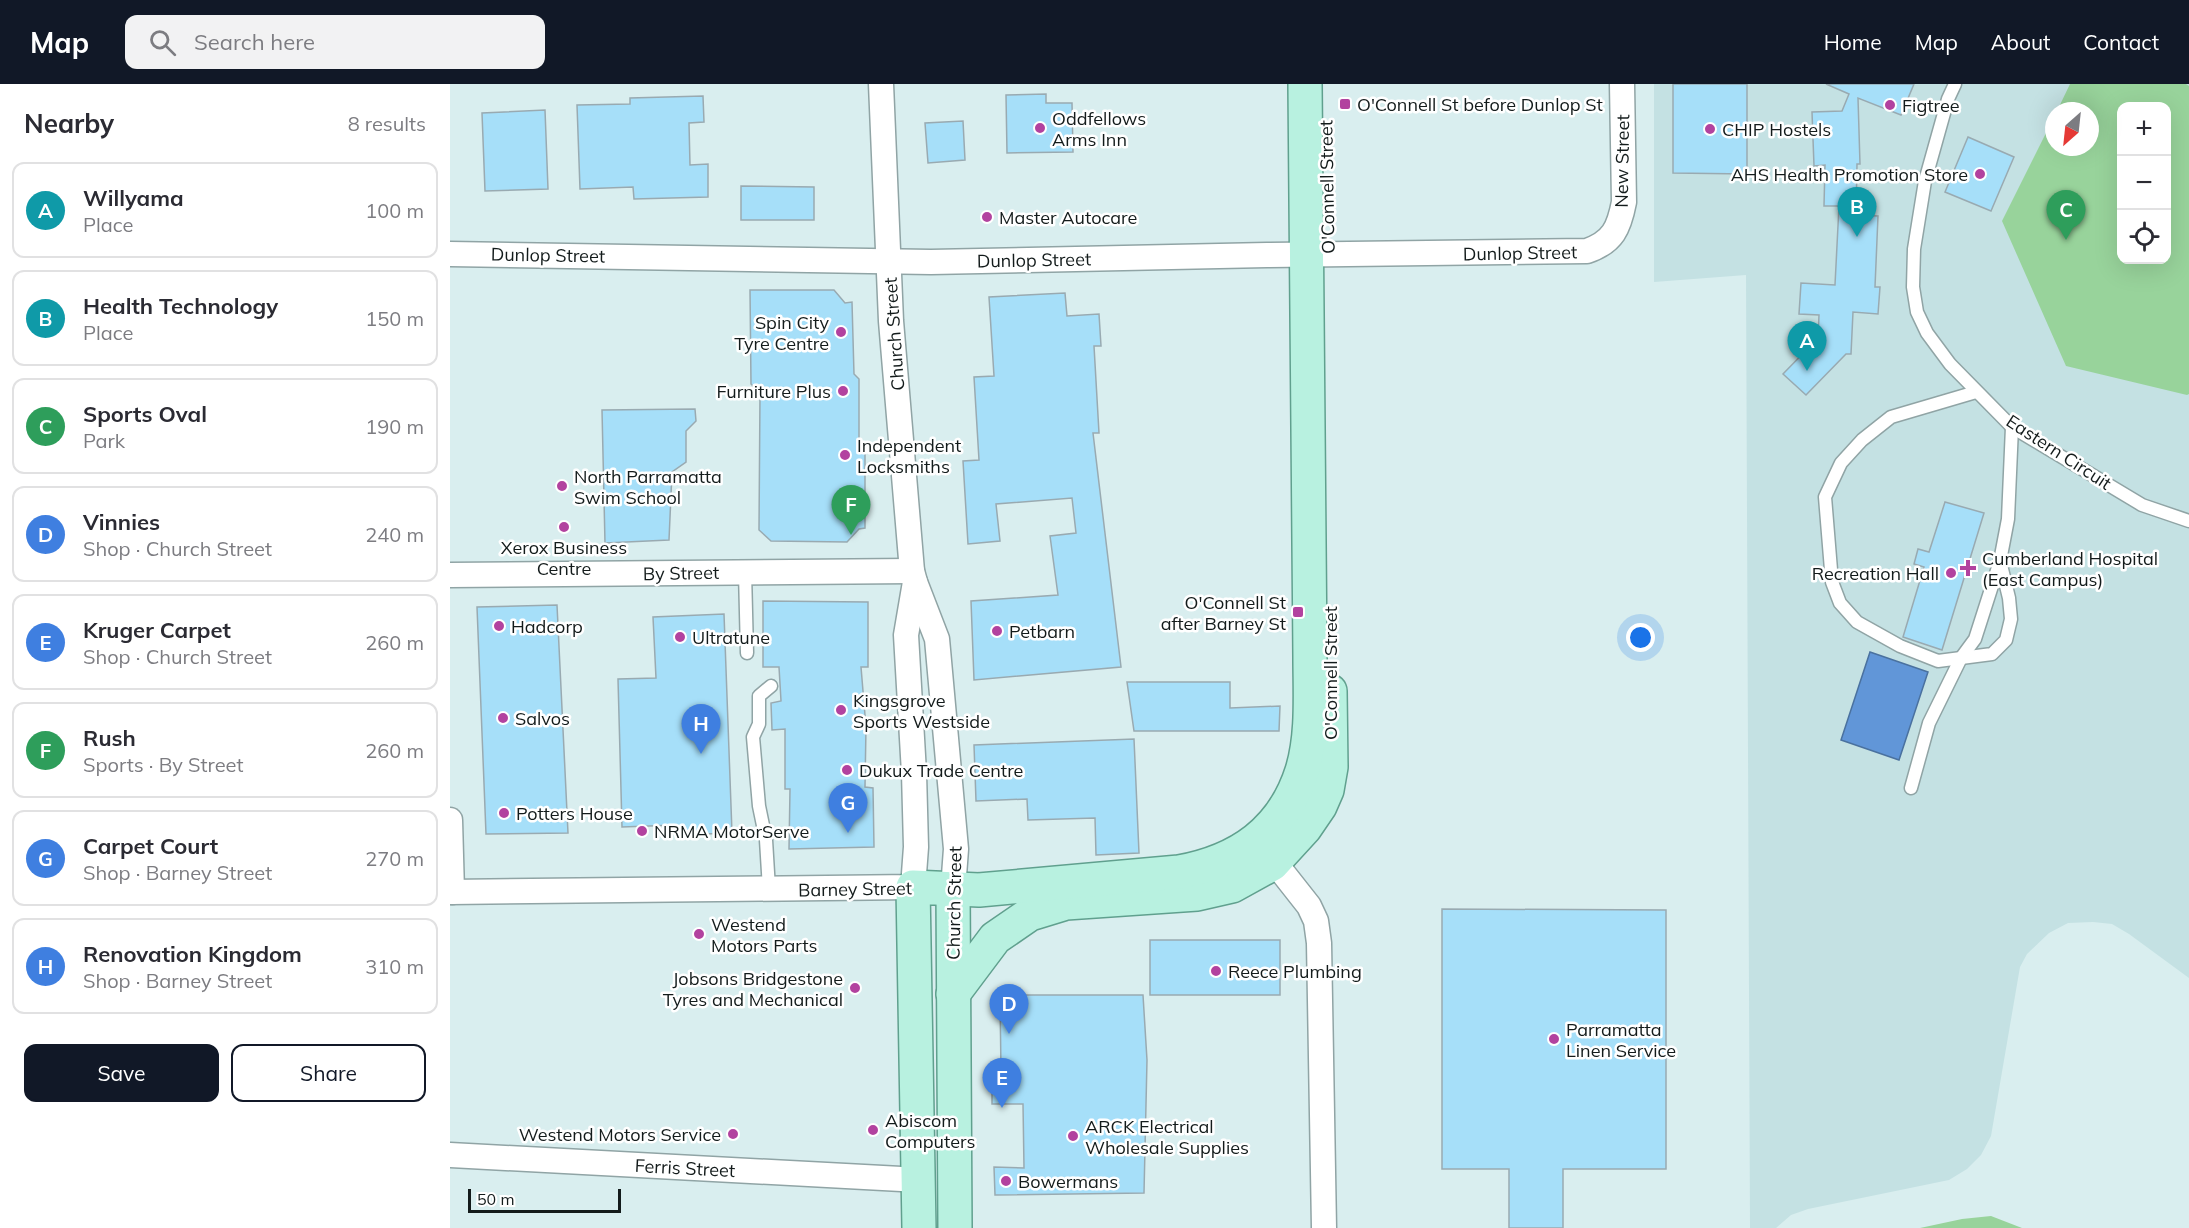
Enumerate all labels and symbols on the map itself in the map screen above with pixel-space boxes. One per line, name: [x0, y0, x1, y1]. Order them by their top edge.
place label: O'Connell St before Dunlop St: [1357, 93, 1603, 116]
place label: Figtree: [1902, 94, 1960, 117]
marker: O'Connell St before Dunlop St: [1338, 97, 1352, 111]
marker: Figtree: [1883, 98, 1897, 112]
north arrow: [2045, 102, 2099, 156]
place label: Oddfellows Arms Inn: [1052, 107, 1146, 151]
street label: New Street: [1610, 114, 1634, 208]
place label: CHIP Hostels: [1722, 118, 1831, 141]
street label: O'Connell Street: [1314, 120, 1340, 254]
marker: Oddfellows Arms Inn: [1033, 121, 1047, 135]
marker: CHIP Hostels: [1703, 122, 1717, 136]
place label: AHS Health Promotion Store: [1731, 163, 1968, 186]
marker: AHS Health Promotion Store: [1973, 167, 1987, 181]
pin: B: [1838, 188, 1876, 237]
pin: C: [2046, 190, 2086, 240]
place label: Master Autocare: [999, 206, 1137, 229]
marker: Master Autocare: [980, 210, 994, 224]
street label: Dunlop Street: [1463, 241, 1577, 265]
street label: Dunlop Street: [491, 243, 605, 267]
street label: Dunlop Street: [977, 248, 1091, 272]
street label: Church Street: [879, 277, 909, 391]
place label: Spin City Tyre Centre: [734, 311, 829, 355]
pin: A: [1788, 322, 1826, 371]
marker: Spin City Tyre Centre: [834, 325, 848, 339]
place label: Furniture Plus: [716, 380, 831, 403]
marker: Furniture Plus: [836, 384, 850, 398]
street label: Eastern Circuit: [2002, 409, 2116, 495]
place label: Independent Locksmiths: [857, 434, 961, 478]
marker: Independent Locksmiths: [838, 448, 852, 462]
place label: North Parramatta Swim School: [574, 465, 722, 509]
marker: North Parramatta Swim School: [555, 479, 569, 493]
pin: F: [832, 486, 870, 535]
marker: Xerox Business Centre: [557, 520, 571, 534]
place label: Xerox Business Centre: [501, 536, 627, 580]
place label: Cumberland Hospital (East Campus): [1982, 547, 2158, 591]
marker: Cumberland Hospital (East Campus): [1959, 559, 1977, 577]
street label: By Street: [643, 561, 719, 585]
place label: Recreation Hall: [1812, 562, 1939, 585]
marker: Recreation Hall: [1944, 566, 1958, 580]
place label: O'Connell St after Barney St: [1161, 591, 1286, 635]
marker: O'Connell St after Barney St: [1291, 605, 1305, 619]
street label: O'Connell Street: [1319, 606, 1342, 740]
place label: Hadcorp: [511, 615, 583, 638]
marker: Hadcorp: [492, 619, 506, 633]
place label: Petbarn: [1009, 620, 1075, 643]
your location: [1626, 623, 1655, 652]
marker: Petbarn: [990, 624, 1004, 638]
place label: Ultratune: [692, 626, 770, 649]
marker: Ultratune: [673, 630, 687, 644]
place label: Kingsgrove Sports Westside: [853, 689, 990, 733]
marker: Kingsgrove Sports Westside: [834, 703, 848, 717]
pin: H: [682, 704, 720, 754]
place label: Salvos: [515, 707, 570, 730]
marker: Salvos: [496, 711, 510, 725]
place label: Dukux Trade Centre: [859, 759, 1023, 782]
marker: Dukux Trade Centre: [840, 763, 854, 777]
pin: G: [828, 784, 868, 833]
place label: Potters House: [516, 802, 633, 825]
marker: Potters House: [497, 806, 511, 820]
place label: NRMA MotorServe: [654, 820, 809, 843]
marker: NRMA MotorServe: [635, 824, 649, 838]
street label: Church Street: [942, 846, 966, 960]
street label: Barney Street: [798, 877, 912, 901]
place label: Westend Motors Parts: [711, 913, 818, 957]
marker: Westend Motors Parts: [692, 927, 706, 941]
place label: Reece Plumbing: [1228, 960, 1362, 983]
marker: Reece Plumbing: [1209, 964, 1223, 978]
place label: Jobsons Bridgestone Tyres and Mechanical: [663, 967, 843, 1011]
marker: Jobsons Bridgestone Tyres and Mechanical: [848, 981, 862, 995]
pin: D: [990, 984, 1028, 1034]
place label: Parramatta Linen Service: [1566, 1018, 1676, 1062]
marker: Parramatta Linen Service: [1547, 1032, 1561, 1046]
pin: E: [982, 1058, 1022, 1108]
place label: Abiscom Computers: [885, 1109, 975, 1153]
place label: ARCK Electrical Wholesale Supplies: [1085, 1115, 1249, 1159]
place label: Westend Motors Service: [519, 1123, 721, 1146]
marker: Abiscom Computers: [866, 1123, 880, 1137]
marker: Westend Motors Service: [726, 1127, 740, 1141]
marker: ARCK Electrical Wholesale Supplies: [1066, 1129, 1080, 1143]
street label: Ferris Street: [634, 1154, 736, 1182]
place label: Bowermans: [1018, 1170, 1118, 1193]
marker: Bowermans: [999, 1174, 1013, 1188]
scale bar: [468, 1186, 621, 1214]

